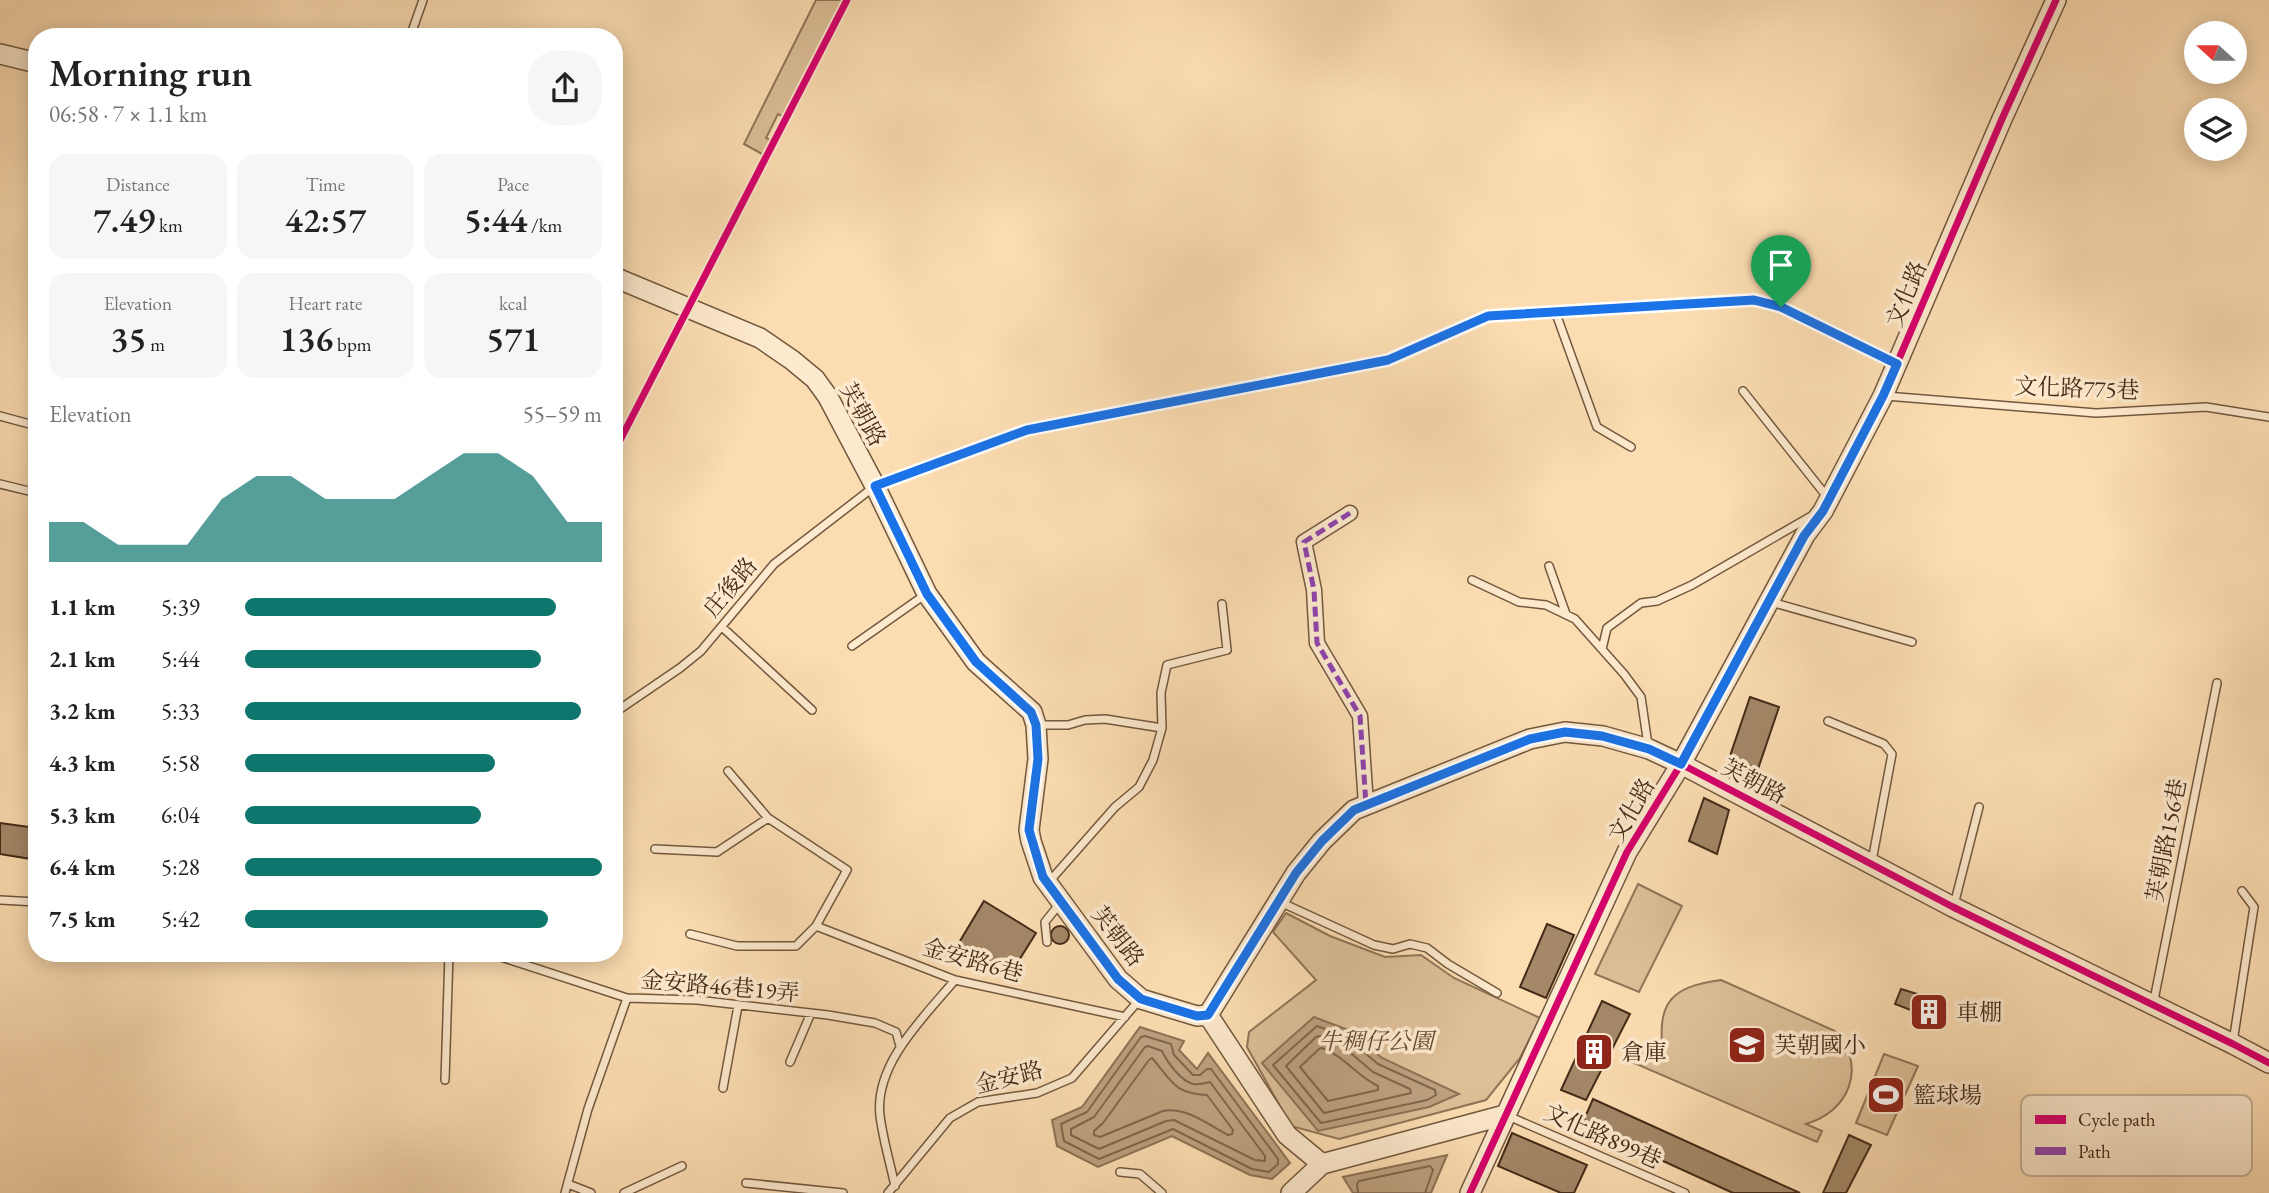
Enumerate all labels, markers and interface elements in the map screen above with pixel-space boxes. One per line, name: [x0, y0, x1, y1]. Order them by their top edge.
north arrow: [2184, 21, 2247, 84]
map controls: [2184, 21, 2247, 161]
text: Morning run: [49, 48, 252, 97]
button: share: [528, 51, 602, 125]
button: layers: [2184, 98, 2247, 161]
text: 06:58 · 7 × 1.1 km: [49, 99, 207, 129]
text: Distance: [106, 172, 170, 197]
text: Time: [306, 172, 345, 197]
text: Pace: [497, 172, 529, 197]
text: 7.49: [93, 197, 155, 242]
text: 42:57: [285, 197, 366, 242]
text: 5:44: [464, 197, 527, 242]
text: km: [155, 213, 183, 238]
text: /km: [527, 213, 562, 238]
pin: [1751, 235, 1811, 307]
icon: arrive: [1762, 246, 1800, 284]
street label: 文化路: [1879, 256, 1933, 332]
text: Elevation: [104, 291, 172, 316]
text: Heart rate: [289, 291, 362, 316]
text: kcal: [499, 291, 527, 316]
text: 35: [111, 316, 146, 361]
text: 136: [279, 316, 333, 361]
text: 571: [486, 316, 540, 361]
text: m: [146, 332, 165, 357]
text: bpm: [333, 332, 372, 357]
street label: 文化路775巷: [2014, 371, 2140, 405]
street label: 芙朝路: [833, 377, 893, 451]
text: Elevation: [49, 399, 132, 429]
text: 55–59 m: [523, 399, 602, 429]
street label: 庄後路: [696, 551, 764, 623]
text: 1.1 km: [49, 592, 116, 622]
text: 5:39: [161, 592, 200, 622]
text: 2.1 km: [49, 644, 116, 674]
text: 5:44: [161, 644, 200, 674]
text: 3.2 km: [49, 696, 116, 726]
text: 5:33: [161, 696, 200, 726]
text: 4.3 km: [49, 748, 116, 778]
text: 5:58: [161, 748, 200, 778]
street label: 芙朝路: [1716, 752, 1792, 810]
street label: 文化路: [1601, 773, 1661, 847]
street label: 芙朝路156巷: [2139, 776, 2193, 904]
text: 5.3 km: [49, 800, 116, 830]
text: 6:04: [161, 800, 200, 830]
text: 6.4 km: [49, 852, 116, 882]
text: 5:28: [161, 852, 200, 882]
street label: 芙朝路: [1085, 900, 1151, 972]
text: 7.5 km: [49, 904, 116, 934]
text: 5:42: [161, 904, 200, 934]
street label: 金安路6巷: [919, 931, 1027, 989]
street label: 金安路46巷19弄: [639, 964, 801, 1008]
building icon: 車棚: [1908, 991, 1950, 1033]
place label: 車棚: [1956, 997, 2002, 1027]
school or university icon: 芙朝國小: [1726, 1024, 1768, 1066]
park label: 牛稠仔公園: [1319, 1026, 1438, 1056]
place label: 芙朝國小: [1774, 1030, 1866, 1060]
building icon: 倉庫: [1573, 1031, 1615, 1073]
place label: 倉庫: [1621, 1037, 1667, 1067]
street label: 金安路: [972, 1054, 1046, 1100]
sports icon: 籃球場: [1865, 1074, 1907, 1116]
place label: 籃球場: [1913, 1080, 1982, 1110]
legend: [2021, 1095, 2252, 1176]
street label: 文化路899巷: [1540, 1097, 1666, 1175]
text: Cycle path: [2078, 1107, 2156, 1132]
text: Path: [2078, 1139, 2111, 1164]

